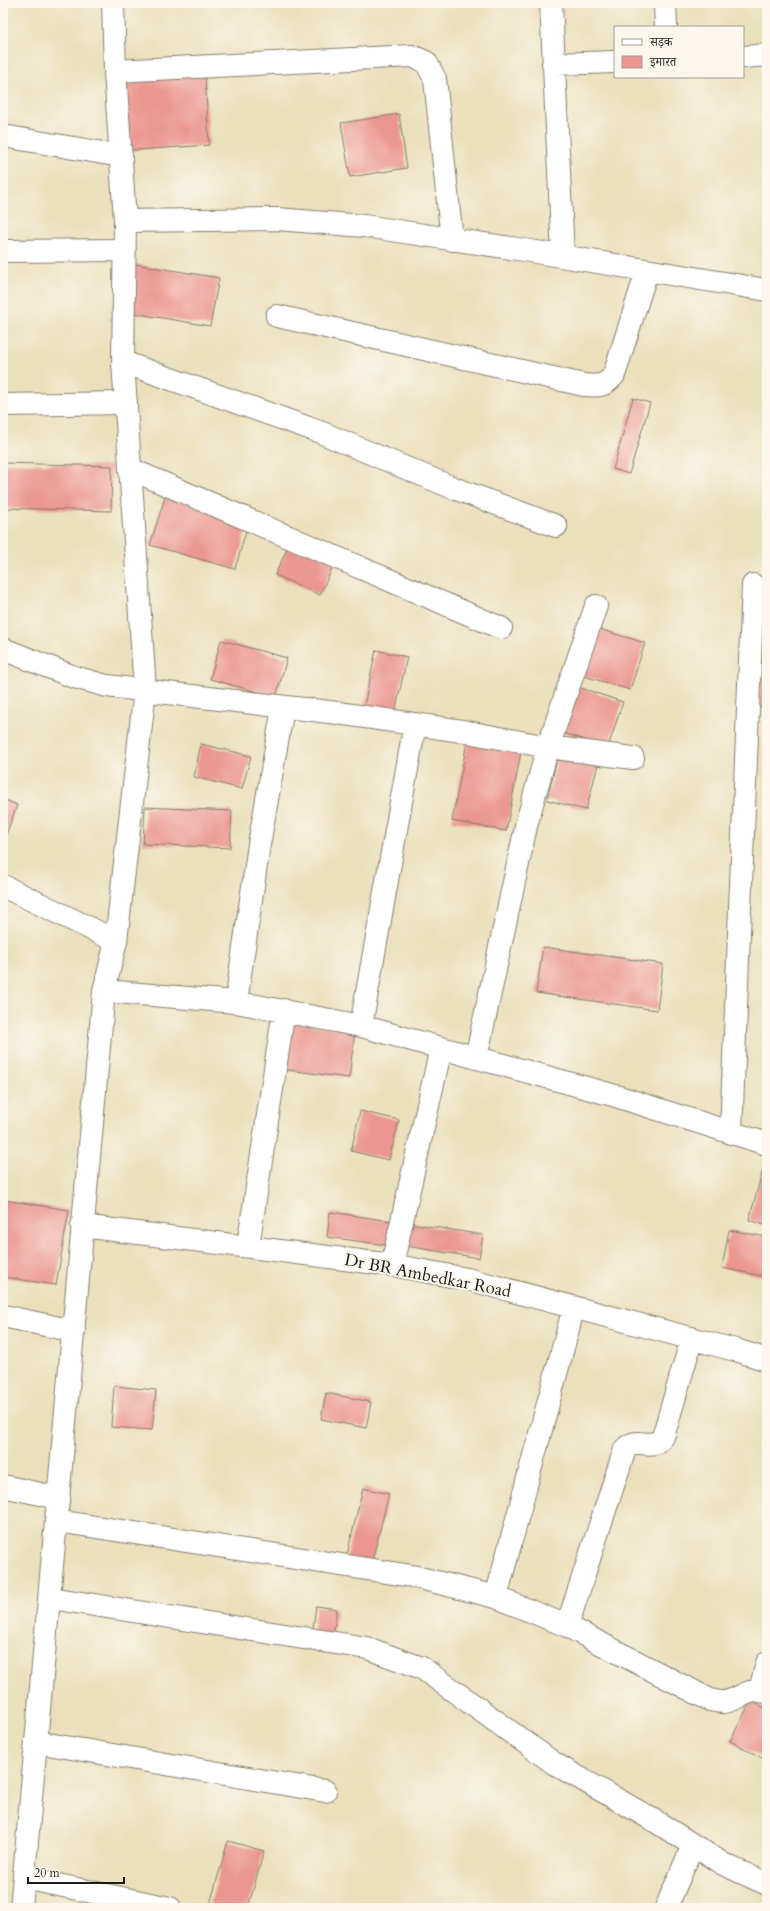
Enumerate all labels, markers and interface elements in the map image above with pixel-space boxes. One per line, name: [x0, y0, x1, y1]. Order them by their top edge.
legend: [614, 26, 744, 78]
text: सड़क: [649, 34, 674, 50]
text: इमारत: [649, 54, 677, 70]
street label: Dr BR Ambedkar Road: [343, 1248, 513, 1303]
scale bar: [28, 1859, 124, 1885]
text: 20 m: [34, 1865, 61, 1881]

